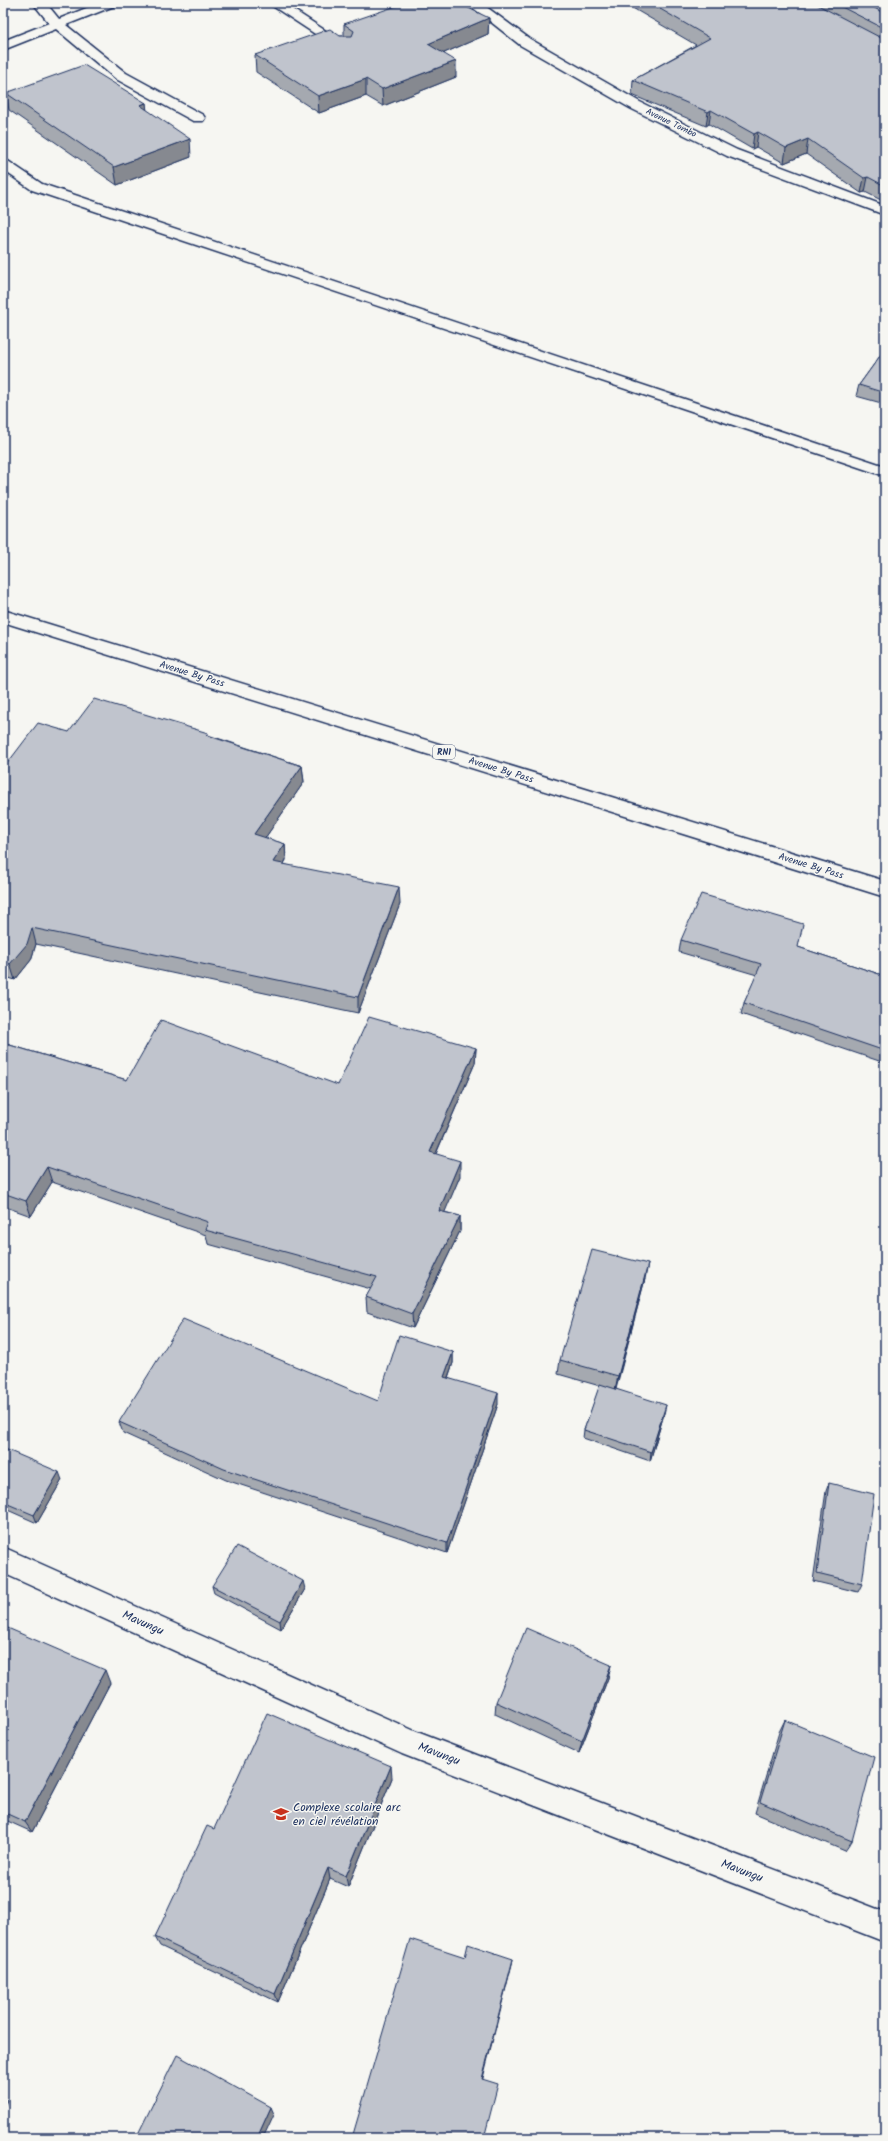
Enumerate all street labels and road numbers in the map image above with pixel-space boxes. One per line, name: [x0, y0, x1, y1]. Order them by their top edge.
street label: Avenue Tombo: [643, 104, 699, 142]
street label: Avenue By Pass: [158, 657, 227, 692]
road number: RN1: [433, 745, 455, 759]
street label: Avenue By Pass: [467, 753, 536, 788]
street label: Avenue By Pass: [777, 849, 846, 884]
street label: Mavungu: [119, 1605, 167, 1641]
street label: Mavungu: [415, 1737, 463, 1771]
street label: Mavungu: [718, 1854, 766, 1888]

